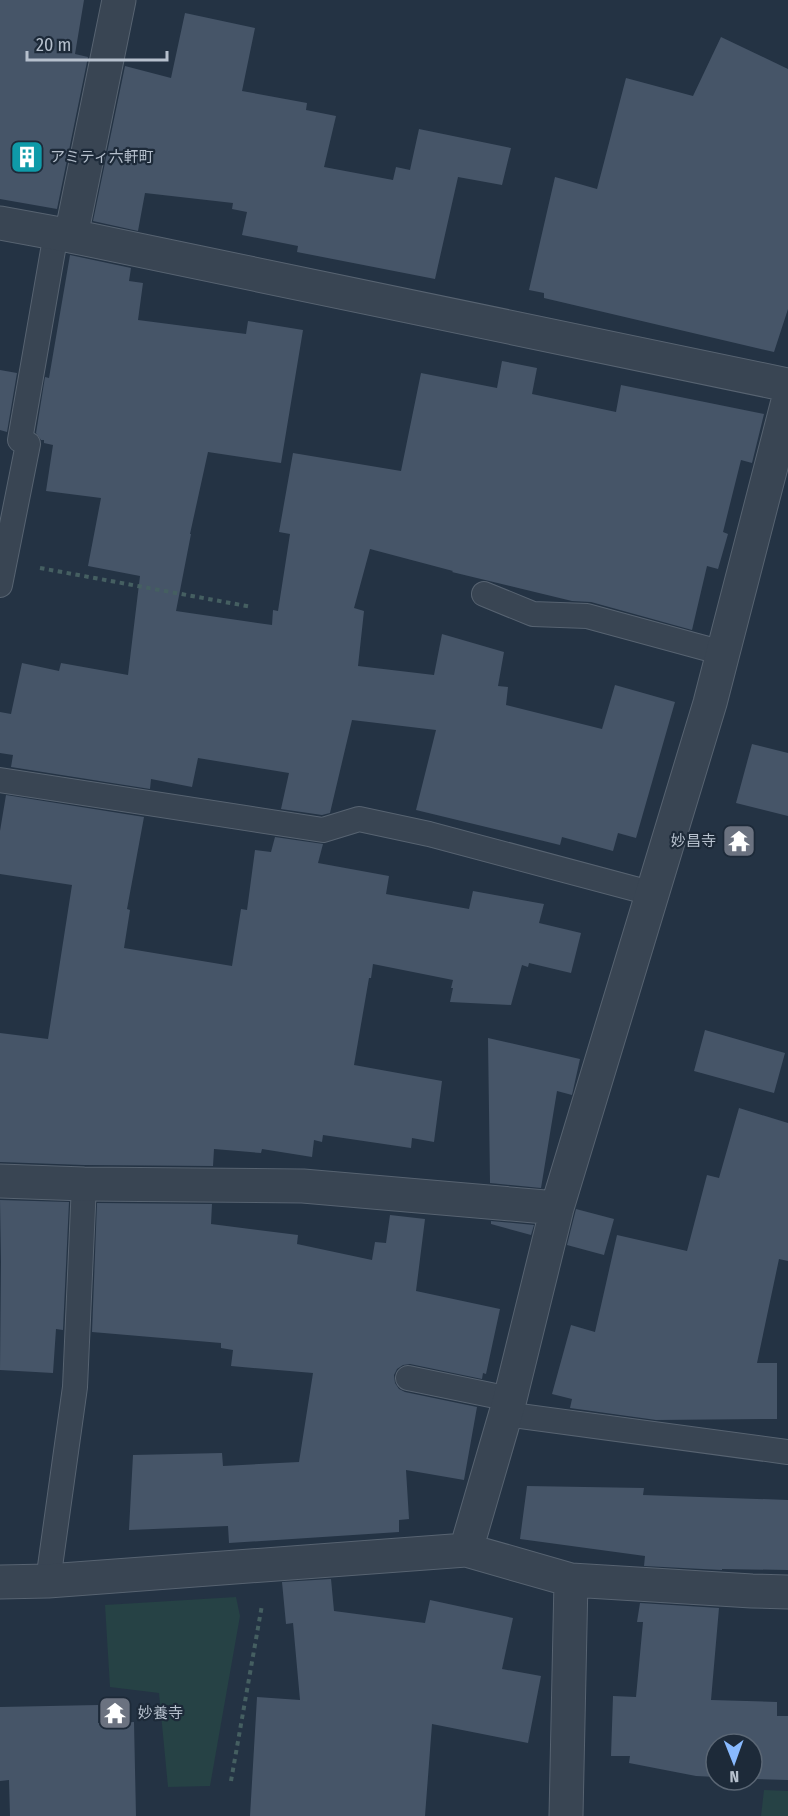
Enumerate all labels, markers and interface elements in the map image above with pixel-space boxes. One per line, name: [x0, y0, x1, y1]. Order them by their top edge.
scale bar: [27, 24, 166, 62]
text: 20 m: [36, 34, 71, 56]
building icon: アミティ六軒町: [9, 139, 45, 175]
place label: アミティ六軒町: [50, 148, 154, 166]
temple icon: 妙昌寺: [721, 823, 757, 859]
place label: 妙昌寺: [671, 832, 716, 850]
temple icon: 妙養寺: [97, 1695, 133, 1731]
place label: 妙養寺: [138, 1704, 183, 1722]
north arrow: [704, 1732, 764, 1792]
text: N: [729, 1767, 739, 1786]

